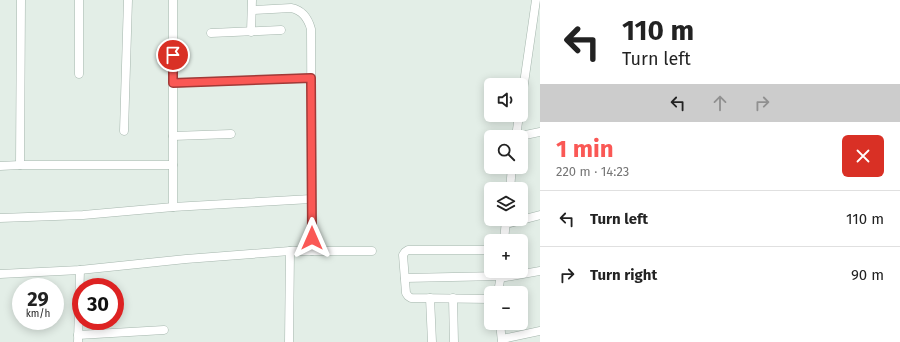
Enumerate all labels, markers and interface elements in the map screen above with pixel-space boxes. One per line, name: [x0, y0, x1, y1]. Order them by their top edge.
text: 110 m: [622, 14, 694, 47]
icon: left: [556, 16, 608, 68]
pin: [156, 38, 190, 72]
icon: arrive: [162, 44, 184, 66]
text: Turn left: [622, 48, 691, 70]
map controls: [484, 78, 528, 330]
button: sound: [484, 78, 528, 122]
icon: left: [667, 92, 689, 114]
icon: ahead: [709, 92, 731, 114]
icon: right: [751, 92, 773, 114]
button: search: [484, 130, 528, 174]
text: 1 min: [556, 135, 614, 163]
button: close: [842, 135, 884, 177]
text: 220 m · 14:23: [556, 164, 629, 179]
button: layers: [484, 182, 528, 226]
icon: left: [556, 208, 578, 230]
text: Turn left: [590, 210, 648, 228]
text: 110 m: [846, 210, 884, 228]
position arrow: [291, 217, 333, 259]
button: +: [484, 234, 528, 278]
icon: right: [556, 264, 578, 286]
text: Turn right: [590, 266, 657, 284]
text: 90 m: [851, 266, 884, 284]
speed limit sign: 30: [72, 278, 124, 330]
button: −: [484, 286, 528, 330]
text: 29: [27, 287, 49, 311]
text: km/h: [26, 308, 50, 320]

